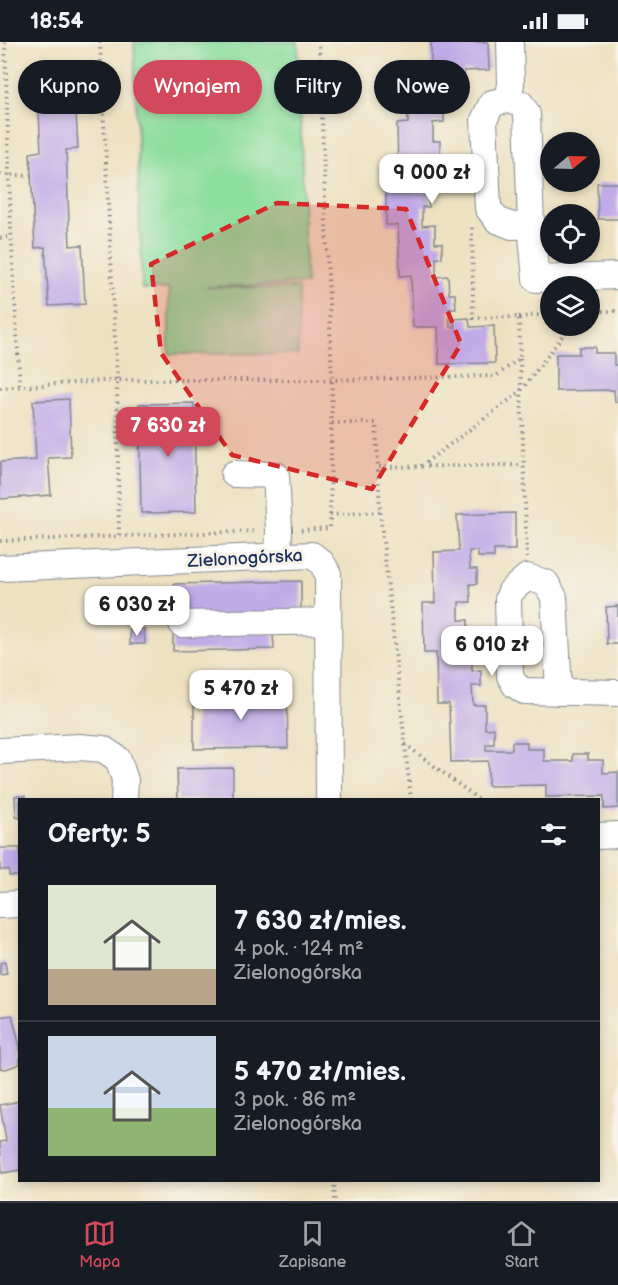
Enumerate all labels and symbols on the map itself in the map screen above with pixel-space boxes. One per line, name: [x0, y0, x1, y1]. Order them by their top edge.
north arrow: [540, 132, 600, 192]
pin: 9 000 zł: [370, 154, 494, 205]
pin: 7 630 zł: [106, 407, 230, 458]
street label: Zielonogórska: [186, 545, 303, 572]
pin: 6 030 zł: [75, 586, 199, 637]
pin: 6 010 zł: [430, 626, 554, 677]
pin: 5 470 zł: [179, 670, 303, 721]

